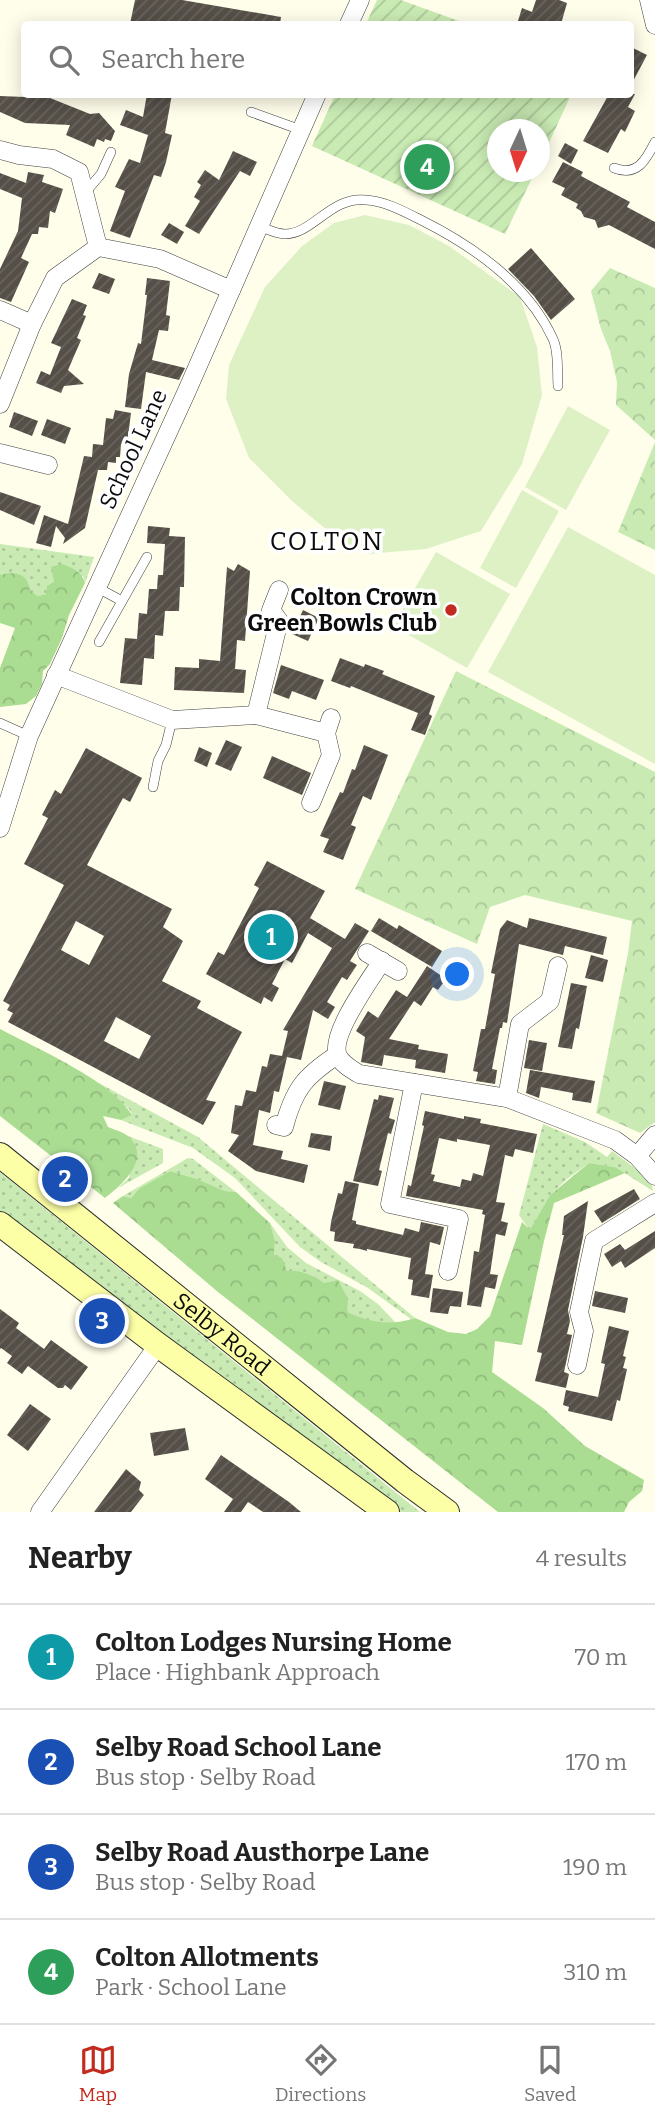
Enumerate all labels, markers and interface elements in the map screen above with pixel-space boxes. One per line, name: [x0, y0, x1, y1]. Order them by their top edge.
search box: [21, 21, 634, 98]
icon: search: [45, 41, 83, 79]
text: Search here: [101, 44, 245, 75]
north arrow: [487, 119, 550, 182]
pin: 4: [404, 141, 450, 193]
street label: School Lane: [93, 385, 173, 513]
district label: COLTON: [270, 526, 384, 557]
place label: Colton Crown Green Bowls Club: [247, 583, 437, 637]
marker: Colton Crown Green Bowls Club: [443, 602, 459, 618]
pin: 1: [248, 911, 294, 963]
your location: [440, 957, 474, 991]
pin: 2: [42, 1153, 88, 1205]
street label: Selby Road: [168, 1286, 276, 1381]
pin: 3: [79, 1295, 125, 1347]
text: Nearby: [28, 1540, 132, 1576]
text: 4 results: [536, 1544, 627, 1572]
text: Colton Lodges Nursing Home: [95, 1627, 452, 1658]
text: 1: [46, 1643, 56, 1671]
text: 70 m: [575, 1643, 627, 1671]
text: Place · Highbank Approach: [95, 1658, 380, 1686]
text: Selby Road School Lane: [95, 1732, 382, 1763]
text: 2: [45, 1748, 57, 1776]
text: 170 m: [565, 1748, 627, 1776]
text: Bus stop · Selby Road: [95, 1763, 316, 1791]
text: Selby Road Austhorpe Lane: [95, 1837, 429, 1868]
text: 3: [44, 1853, 58, 1881]
text: 190 m: [563, 1853, 627, 1881]
text: Bus stop · Selby Road: [95, 1868, 316, 1896]
text: Colton Allotments: [95, 1942, 319, 1973]
text: 4: [44, 1958, 58, 1986]
text: 310 m: [563, 1958, 627, 1986]
text: Park · School Lane: [95, 1973, 287, 2001]
tab: Map: [79, 2041, 117, 2106]
tab: Directions: [275, 2041, 366, 2106]
tab: Saved: [524, 2041, 576, 2106]

